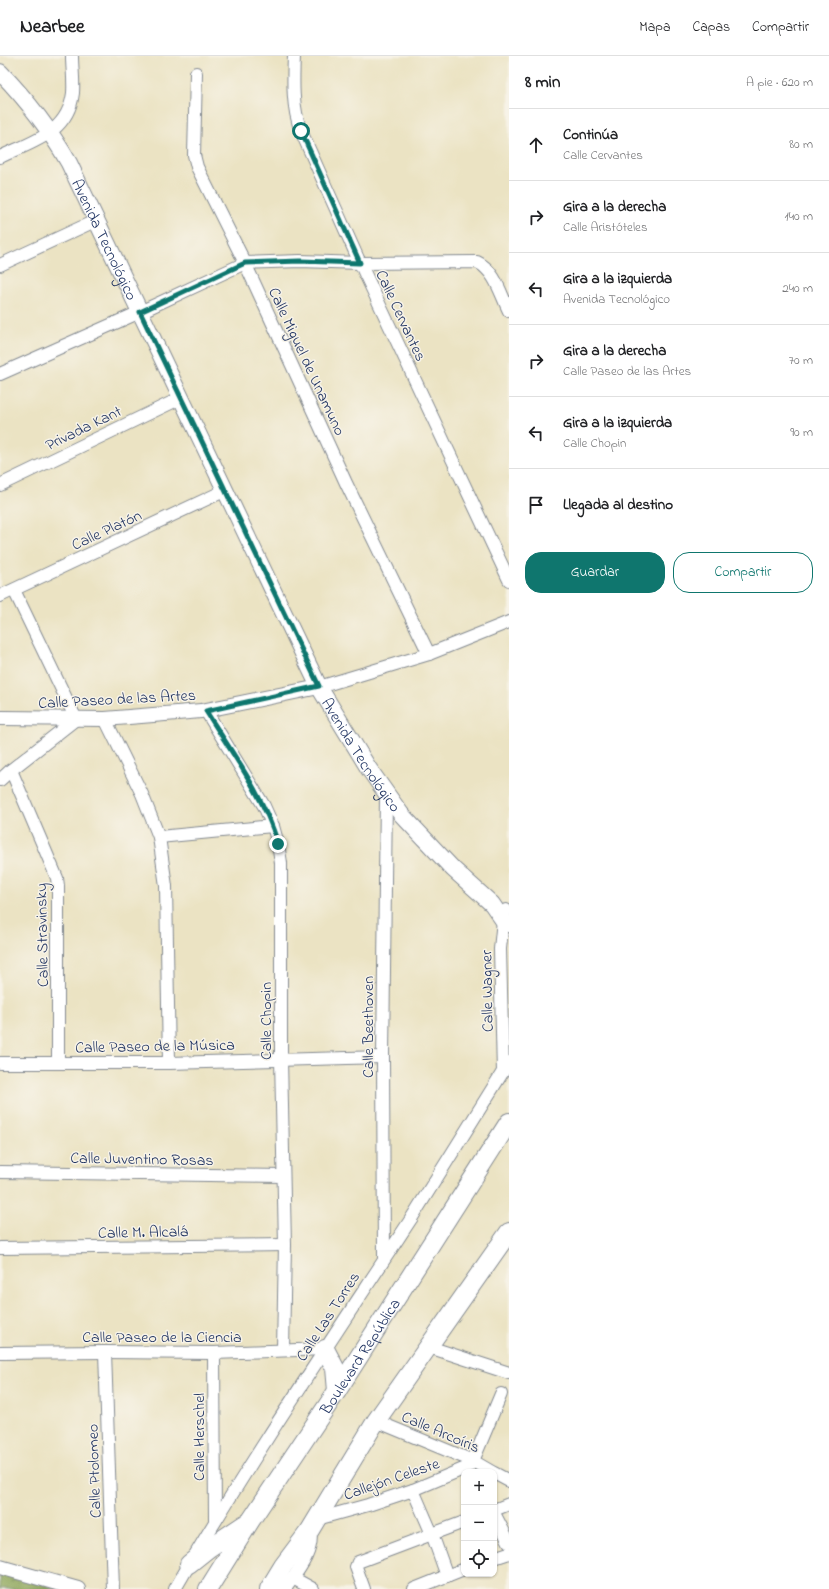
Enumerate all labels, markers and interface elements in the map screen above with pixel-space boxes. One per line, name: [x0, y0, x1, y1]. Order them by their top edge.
text: Nearbee: [20, 14, 85, 41]
text: Mapa: [639, 17, 671, 38]
text: Capas: [693, 17, 730, 38]
text: Compartir: [752, 17, 809, 38]
text: 8 min: [525, 70, 560, 95]
text: A pie · 620 m: [746, 73, 813, 92]
route start: [292, 122, 310, 140]
text: Continúa: [563, 124, 618, 146]
icon: ahead: [525, 134, 547, 156]
text: 80 m: [789, 135, 813, 154]
text: Calle Cervantes: [563, 146, 643, 165]
street label: Avenida Tecnológico: [64, 175, 143, 305]
text: Gira a la derecha: [563, 196, 666, 218]
icon: right: [525, 206, 547, 228]
text: 140 m: [785, 207, 813, 226]
text: Calle Aristóteles: [563, 218, 648, 237]
street label: Calle Cervantes: [369, 266, 432, 365]
text: Gira a la izquierda: [563, 268, 672, 290]
icon: left: [525, 278, 547, 300]
text: 240 m: [782, 279, 813, 298]
street label: Calle Miguel de Unamuno: [261, 284, 351, 440]
text: Avenida Tecnológico: [563, 290, 670, 309]
text: Gira a la derecha: [563, 340, 666, 362]
icon: right: [525, 350, 547, 372]
text: 70 m: [789, 351, 813, 370]
text: Calle Paseo de las Artes: [563, 362, 691, 381]
street label: Privada Kant: [42, 400, 127, 458]
text: Gira a la izquierda: [563, 412, 672, 434]
icon: left: [525, 422, 547, 444]
text: 90 m: [790, 423, 813, 442]
text: Calle Chopin: [563, 434, 627, 453]
icon: arrive: [525, 494, 547, 516]
text: Llegada al destino: [563, 494, 673, 516]
street label: Calle Platón: [68, 504, 146, 558]
button: Guardar: [525, 552, 665, 593]
button: Compartir: [673, 552, 813, 593]
street label: Calle Paseo de las Artes: [38, 684, 196, 716]
street label: Avenida Tecnológico: [314, 694, 406, 818]
route end: [269, 835, 287, 853]
street label: Calle Stravinsky: [30, 883, 56, 987]
street label: Calle Wagner: [475, 950, 501, 1032]
street label: Calle Beethoven: [357, 976, 381, 1078]
street label: Calle Chopin: [255, 982, 279, 1060]
street label: Calle Paseo de la Música: [75, 1034, 235, 1060]
street label: Calle Juventino Rosas: [70, 1147, 214, 1173]
street label: Calle M. Alcalá: [98, 1220, 188, 1246]
street label: Calle Las Torres: [291, 1267, 367, 1367]
street label: Boulevard República: [314, 1294, 407, 1421]
street label: Calle Paseo de la Ciencia: [82, 1326, 242, 1350]
street label: Calle Herschel: [188, 1393, 212, 1481]
street label: Calle Arcoíris: [397, 1406, 483, 1460]
street label: Calle Ptolomeo: [81, 1423, 109, 1519]
street label: Callejón Celeste: [341, 1452, 444, 1507]
map controls: [461, 1469, 497, 1577]
button: +: [461, 1469, 497, 1505]
button: −: [461, 1505, 497, 1541]
button: locate: [461, 1541, 497, 1577]

